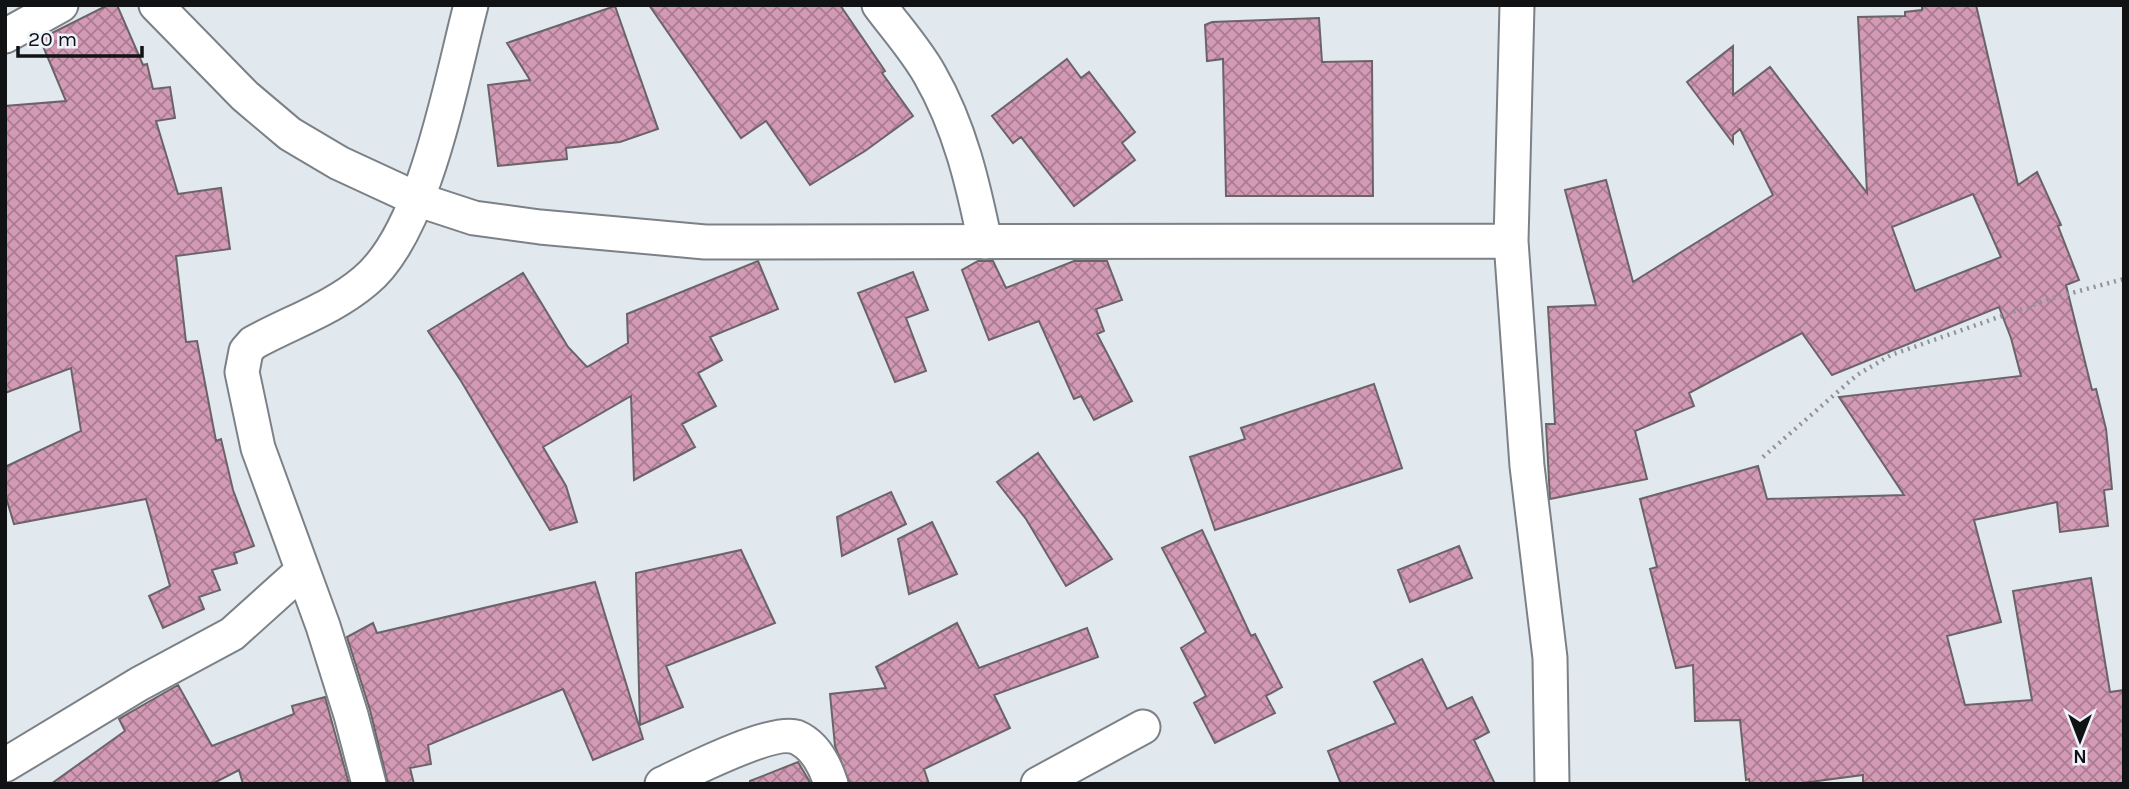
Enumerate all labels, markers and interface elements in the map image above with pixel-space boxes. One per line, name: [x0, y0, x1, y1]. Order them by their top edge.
scale bar: [18, 14, 142, 58]
text: 20 m: [28, 27, 77, 51]
north arrow: [2045, 705, 2115, 775]
text: N: [2073, 745, 2087, 767]

